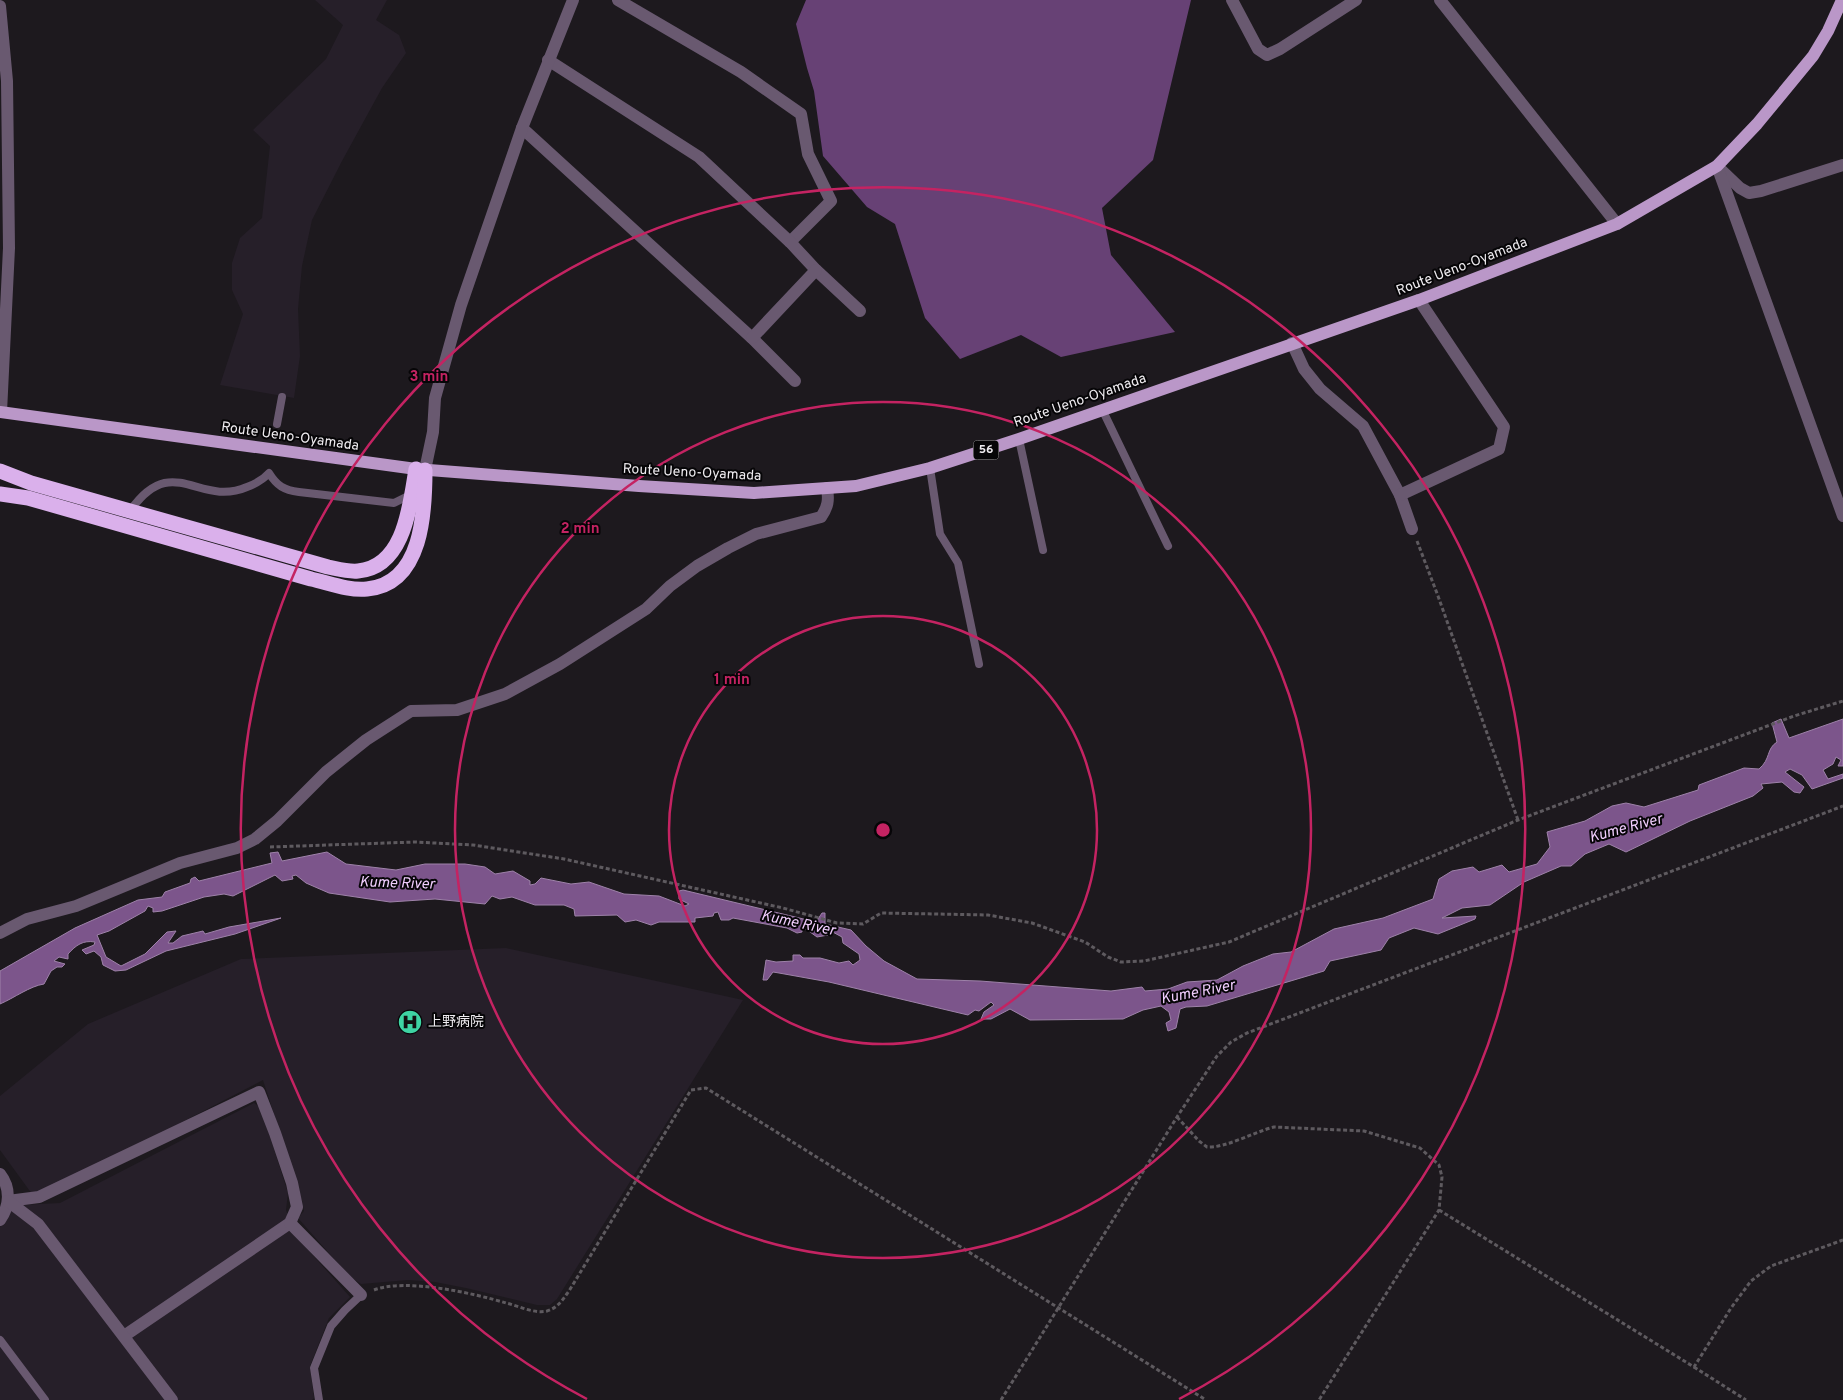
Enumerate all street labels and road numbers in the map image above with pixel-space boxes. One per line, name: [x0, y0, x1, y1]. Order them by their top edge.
street label: Route Ueno-Oyamada: [1394, 234, 1530, 300]
street label: Route Ueno-Oyamada: [1012, 370, 1148, 432]
street label: Route Ueno-Oyamada: [220, 419, 360, 455]
road number: 56: [974, 440, 998, 460]
street label: Route Ueno-Oyamada: [622, 461, 762, 485]

